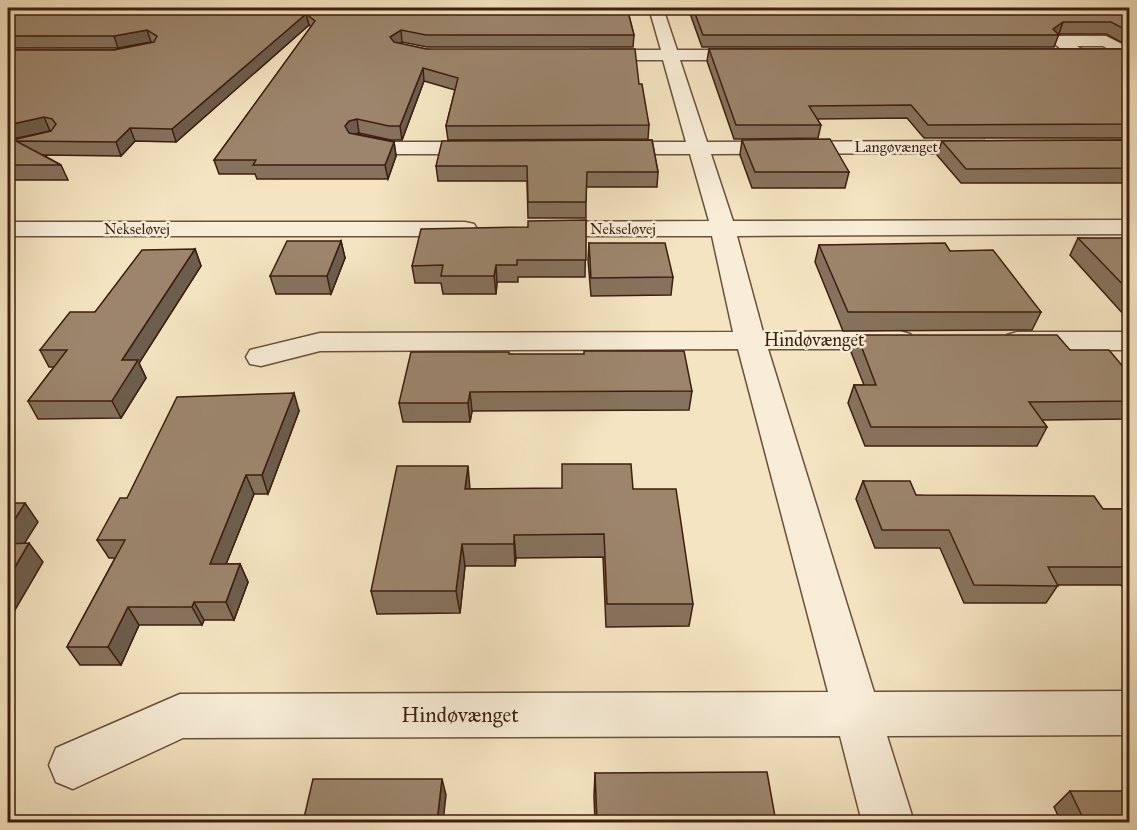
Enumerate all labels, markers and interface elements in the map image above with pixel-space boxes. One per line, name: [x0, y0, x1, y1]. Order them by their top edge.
street label: Langøvænget: [854, 138, 938, 156]
street label: Nekseløvej: [104, 220, 170, 238]
street label: Nekseløvej: [590, 220, 656, 238]
street label: Hindøvænget: [764, 329, 865, 352]
street label: Hindøvænget: [401, 702, 519, 728]

